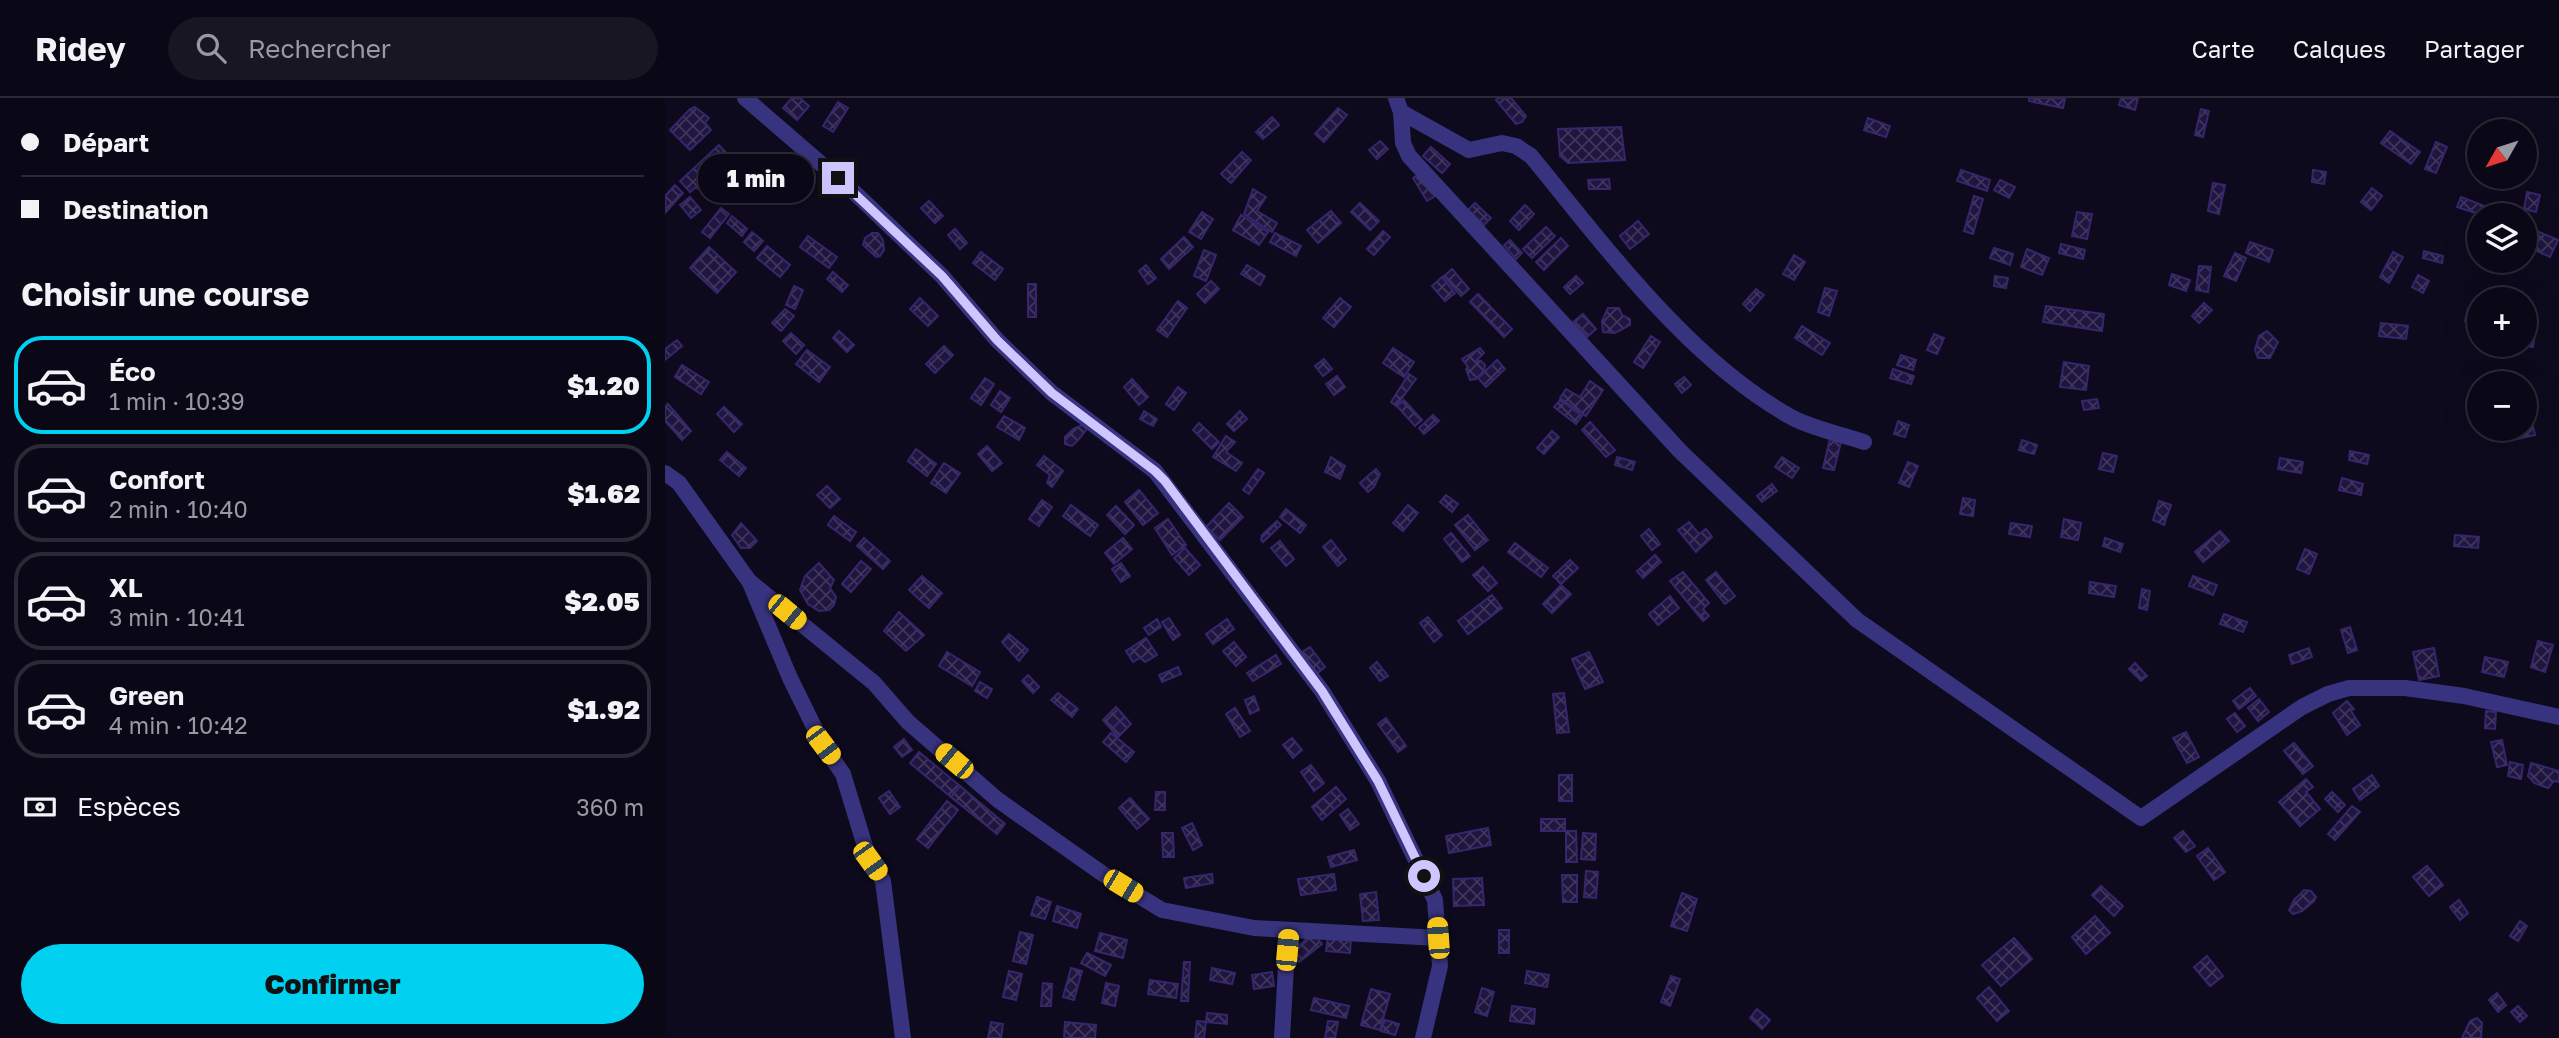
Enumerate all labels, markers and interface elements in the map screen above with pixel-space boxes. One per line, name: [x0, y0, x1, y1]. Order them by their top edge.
search box: [168, 17, 658, 80]
text: Ridey: [35, 29, 126, 68]
icon: search: [192, 29, 230, 67]
text: Rechercher: [248, 33, 391, 64]
text: Carte: [2191, 34, 2255, 63]
text: Calques: [2293, 34, 2386, 63]
text: Partager: [2424, 34, 2524, 63]
north arrow: [2467, 119, 2537, 189]
map controls: [2467, 119, 2537, 441]
text: Départ: [63, 127, 149, 158]
callout: 1 min: [698, 154, 813, 202]
route end: [822, 162, 854, 194]
text: 1 min: [727, 164, 785, 192]
text: Destination: [63, 194, 209, 225]
button: layers: [2467, 203, 2537, 273]
text: Choisir une course: [21, 275, 309, 313]
button: +: [2467, 287, 2537, 357]
icon: car: [25, 354, 88, 417]
text: Éco: [109, 356, 156, 387]
text: $1.20: [567, 370, 640, 401]
button: −: [2467, 371, 2537, 441]
text: 1 min · 10:39: [109, 387, 245, 415]
icon: car: [25, 462, 88, 525]
text: Confort: [109, 464, 205, 495]
text: $1.62: [567, 478, 640, 509]
text: 2 min · 10:40: [109, 495, 248, 523]
icon: car: [25, 570, 88, 633]
text: XL: [109, 572, 143, 603]
text: $2.05: [564, 586, 640, 617]
car: [765, 591, 810, 633]
text: 3 min · 10:41: [109, 603, 245, 631]
icon: car: [25, 678, 88, 741]
text: Green: [109, 680, 184, 711]
text: $1.92: [567, 694, 640, 725]
text: 4 min · 10:42: [109, 711, 248, 739]
car: [802, 722, 845, 768]
car: [932, 739, 977, 783]
icon: cash: [21, 788, 59, 826]
text: Espèces: [77, 791, 181, 822]
text: 360 m: [576, 793, 644, 821]
car: [850, 838, 891, 884]
route start: [1408, 860, 1440, 892]
car: [1100, 866, 1147, 906]
car: [1427, 916, 1450, 960]
car: [1275, 928, 1300, 972]
button: Confirmer: [21, 944, 644, 1024]

